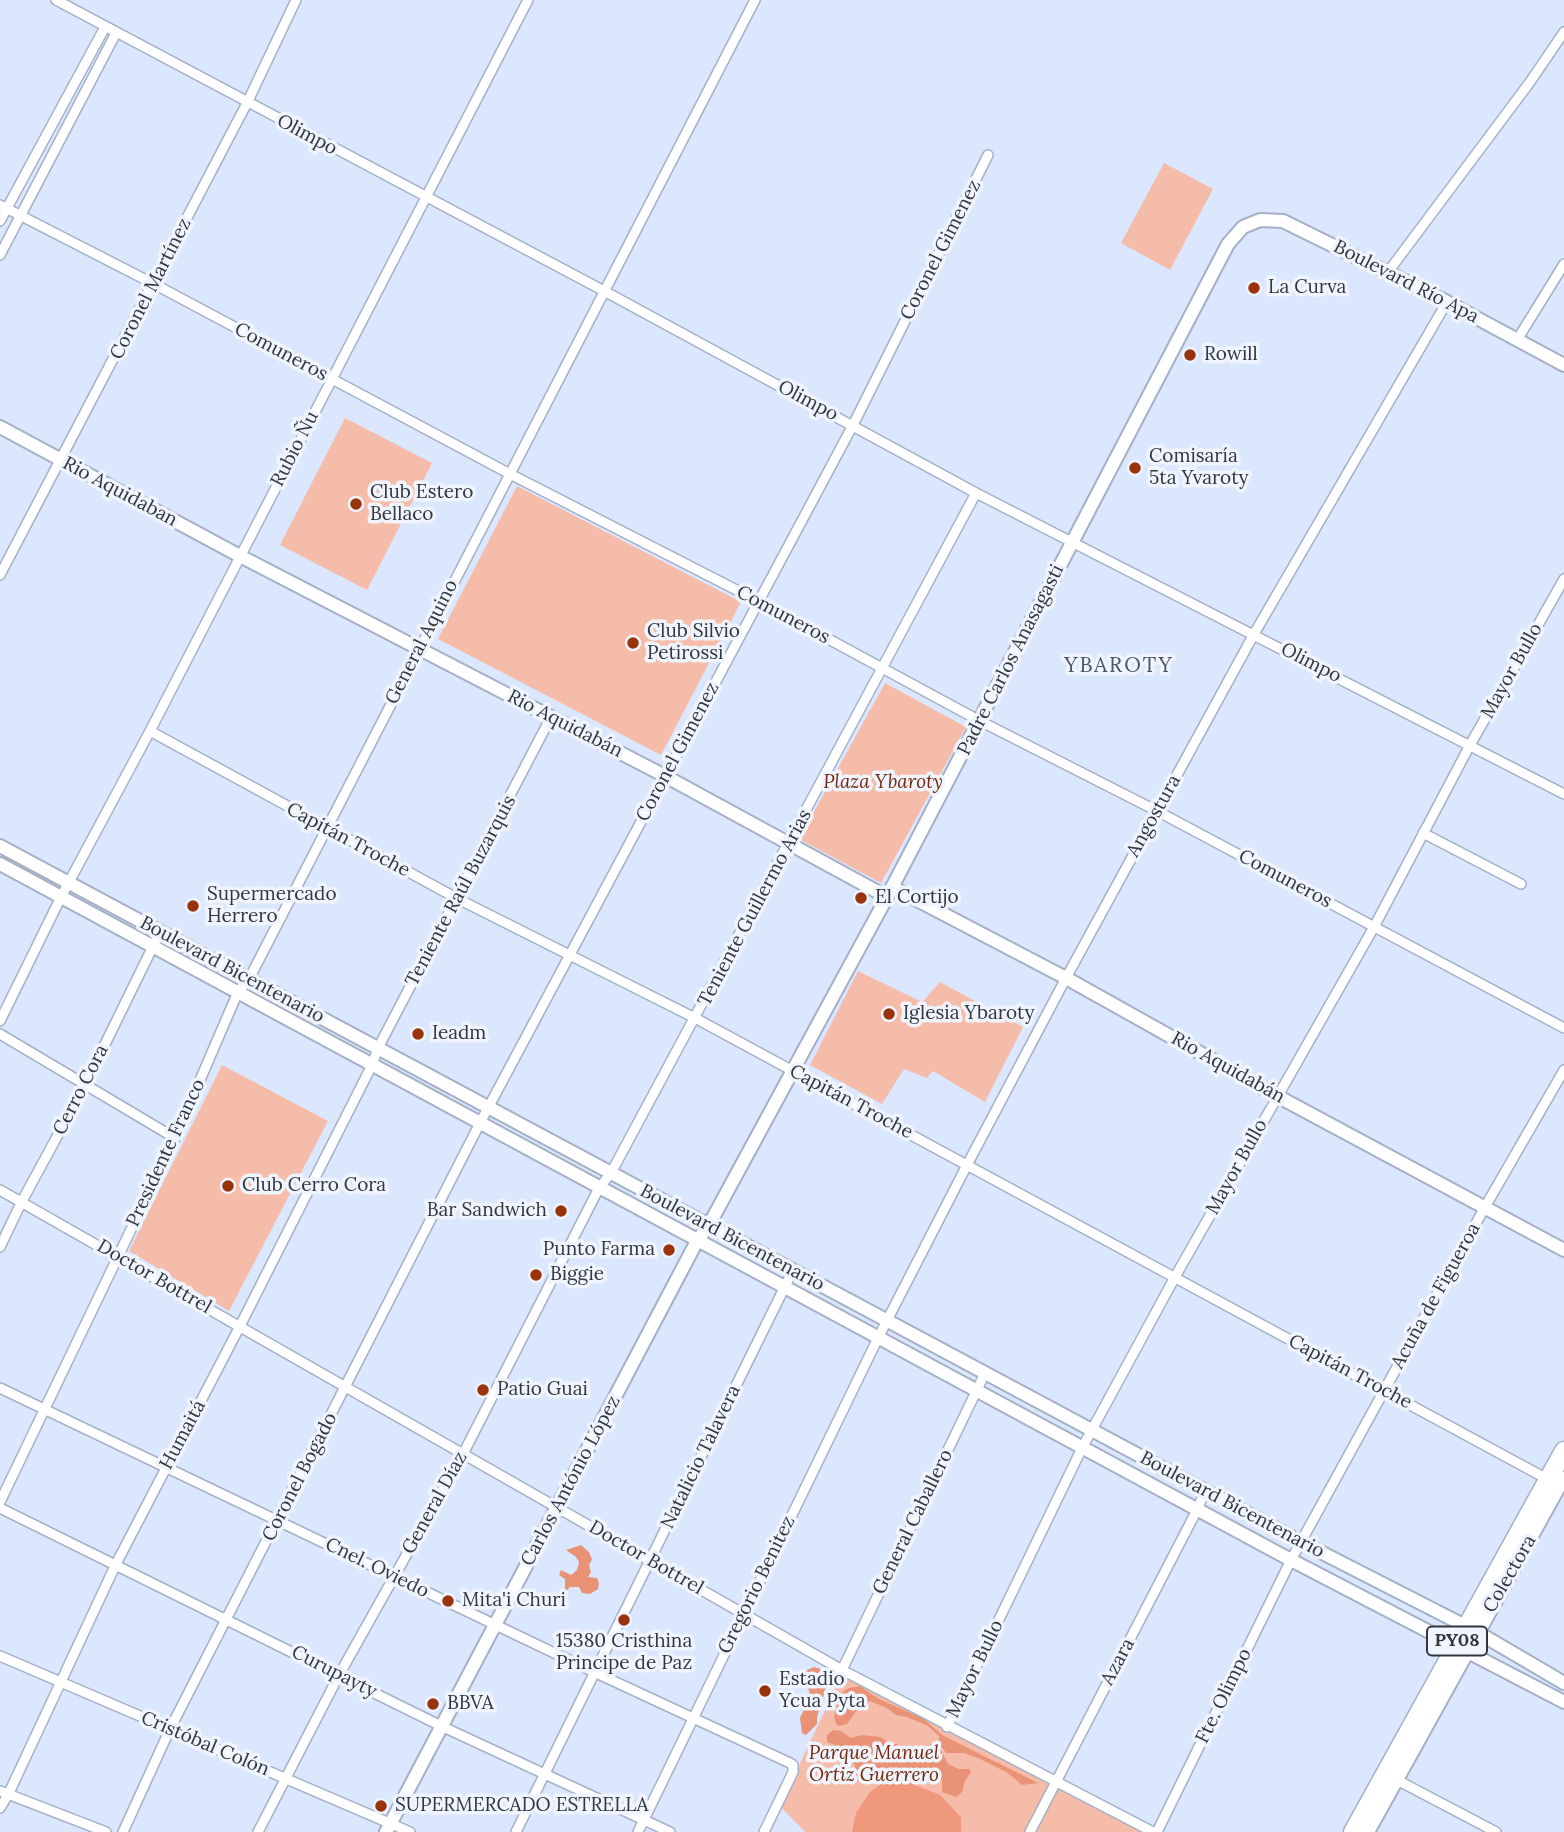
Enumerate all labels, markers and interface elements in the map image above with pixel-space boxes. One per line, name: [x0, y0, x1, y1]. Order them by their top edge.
street label: Olimpo: [273, 110, 341, 160]
street label: Coronel Gimenez: [896, 176, 986, 324]
street label: Coronel Martínez: [106, 215, 196, 363]
street label: Boulevard Río Apa: [1330, 236, 1482, 328]
place label: La Curva: [1268, 277, 1346, 299]
marker: La Curva: [1246, 280, 1262, 296]
street label: Comuneros: [230, 318, 332, 386]
place label: Rowill: [1204, 344, 1258, 366]
marker: Rowill: [1182, 347, 1198, 363]
street label: Olimpo: [774, 376, 842, 426]
street label: Rubio Ñu: [266, 407, 324, 491]
place label: Comisaría 5ta Yvaroty: [1149, 446, 1249, 490]
street label: Rio Aquidaban: [59, 452, 181, 532]
marker: Comisaría 5ta Yvaroty: [1127, 460, 1143, 476]
place label: Club Estero Bellaco: [370, 482, 473, 526]
marker: Club Estero Bellaco: [348, 496, 364, 512]
street label: Padre Carlos Anasagasti: [953, 561, 1069, 759]
street label: General Aquino: [381, 576, 463, 708]
street label: Comuneros: [732, 581, 834, 649]
street label: Mayor Bullo: [1476, 619, 1548, 723]
place label: Club Silvio Petirossi: [647, 621, 740, 665]
marker: Club Silvio Petirossi: [625, 635, 641, 651]
street label: Olimpo: [1277, 638, 1345, 688]
district label: YBAROTY: [1065, 653, 1173, 679]
street label: Coronel Gimenez: [632, 679, 724, 825]
street label: Rio Aquidabán: [503, 685, 627, 763]
street label: Angostura: [1122, 771, 1186, 861]
park label: Plaza Ybaroty: [823, 772, 943, 794]
street label: Teniente Raúl Buzarquis: [401, 792, 521, 990]
street label: Capitán Troche: [282, 798, 414, 882]
street label: Teniente Guillermo Arias: [693, 806, 817, 1010]
street label: Comuneros: [1234, 845, 1336, 913]
place label: Supermercado Herrero: [207, 884, 337, 928]
place label: El Cortijo: [875, 887, 959, 909]
marker: El Cortijo: [853, 890, 869, 906]
marker: Supermercado Herrero: [185, 898, 201, 914]
street label: Boulevard Bicentenario: [136, 912, 328, 1028]
place label: Iglesia Ybaroty: [903, 1003, 1034, 1025]
marker: Iglesia Ybaroty: [881, 1006, 897, 1022]
place label: Ieadm: [432, 1023, 486, 1045]
marker: Ieadm: [410, 1026, 426, 1042]
street label: Rio Aquidabán: [1167, 1027, 1289, 1109]
street label: Cerro Cora: [49, 1041, 113, 1139]
street label: Capitán Troche: [785, 1060, 917, 1144]
street label: Presidente Franco: [122, 1075, 210, 1231]
street label: Mayor Bullo: [1201, 1115, 1273, 1219]
place label: Club Cerro Cora: [242, 1175, 386, 1197]
marker: Club Cerro Cora: [220, 1178, 236, 1194]
street label: Boulevard Bicentenario: [636, 1180, 828, 1296]
place label: Bar Sandwich: [427, 1200, 547, 1222]
marker: Bar Sandwich: [553, 1203, 569, 1219]
street label: Acuña de Figueroa: [1386, 1219, 1486, 1373]
street label: Doctor Bottrel: [93, 1235, 215, 1319]
place label: Punto Farma: [543, 1239, 655, 1261]
marker: Punto Farma: [661, 1242, 677, 1258]
place label: Biggie: [550, 1264, 604, 1286]
marker: Biggie: [528, 1267, 544, 1283]
street label: Capitán Troche: [1284, 1330, 1416, 1414]
place label: Patio Guai: [497, 1379, 588, 1401]
street label: Natalicio Talavera: [656, 1381, 746, 1533]
marker: Patio Guai: [475, 1382, 491, 1398]
street label: Carlos António López: [516, 1392, 626, 1570]
street label: Humaitá: [155, 1396, 211, 1474]
street label: Coronel Bogado: [258, 1409, 342, 1545]
street label: General Caballero: [868, 1446, 958, 1598]
street label: Boulevard Bicentenario: [1136, 1447, 1328, 1563]
street label: General Díaz: [397, 1448, 473, 1558]
street label: Gregorio Benitez: [714, 1512, 800, 1658]
street label: Doctor Bottrel: [585, 1516, 707, 1600]
street label: Colectora: [1479, 1531, 1541, 1617]
street label: Cnel. Oviedo: [321, 1533, 433, 1603]
place label: Mita'i Churi: [462, 1590, 566, 1612]
marker: Mita'i Churi: [440, 1593, 456, 1609]
marker: 15380 Cristhina Principe de Paz: [616, 1612, 632, 1628]
street label: Mayor Bullo: [942, 1616, 1008, 1722]
road number: PY08: [1427, 1626, 1487, 1656]
place label: 15380 Cristhina Principe de Paz: [556, 1631, 692, 1675]
street label: Azara: [1096, 1635, 1140, 1689]
street label: Curupayty: [288, 1641, 380, 1703]
street label: Fte. Olimpo: [1191, 1645, 1257, 1747]
place label: Estadio Ycua Pyta: [779, 1669, 865, 1713]
marker: Estadio Ycua Pyta: [757, 1683, 773, 1699]
place label: BBVA: [447, 1693, 494, 1715]
marker: BBVA: [425, 1696, 441, 1712]
street label: Cristóbal Colón: [137, 1707, 273, 1781]
park label: Parque Manuel Ortiz Guerrero: [809, 1743, 939, 1787]
place label: SUPERMERCADO ESTRELLA: [395, 1795, 648, 1817]
marker: SUPERMERCADO ESTRELLA: [373, 1798, 389, 1814]

